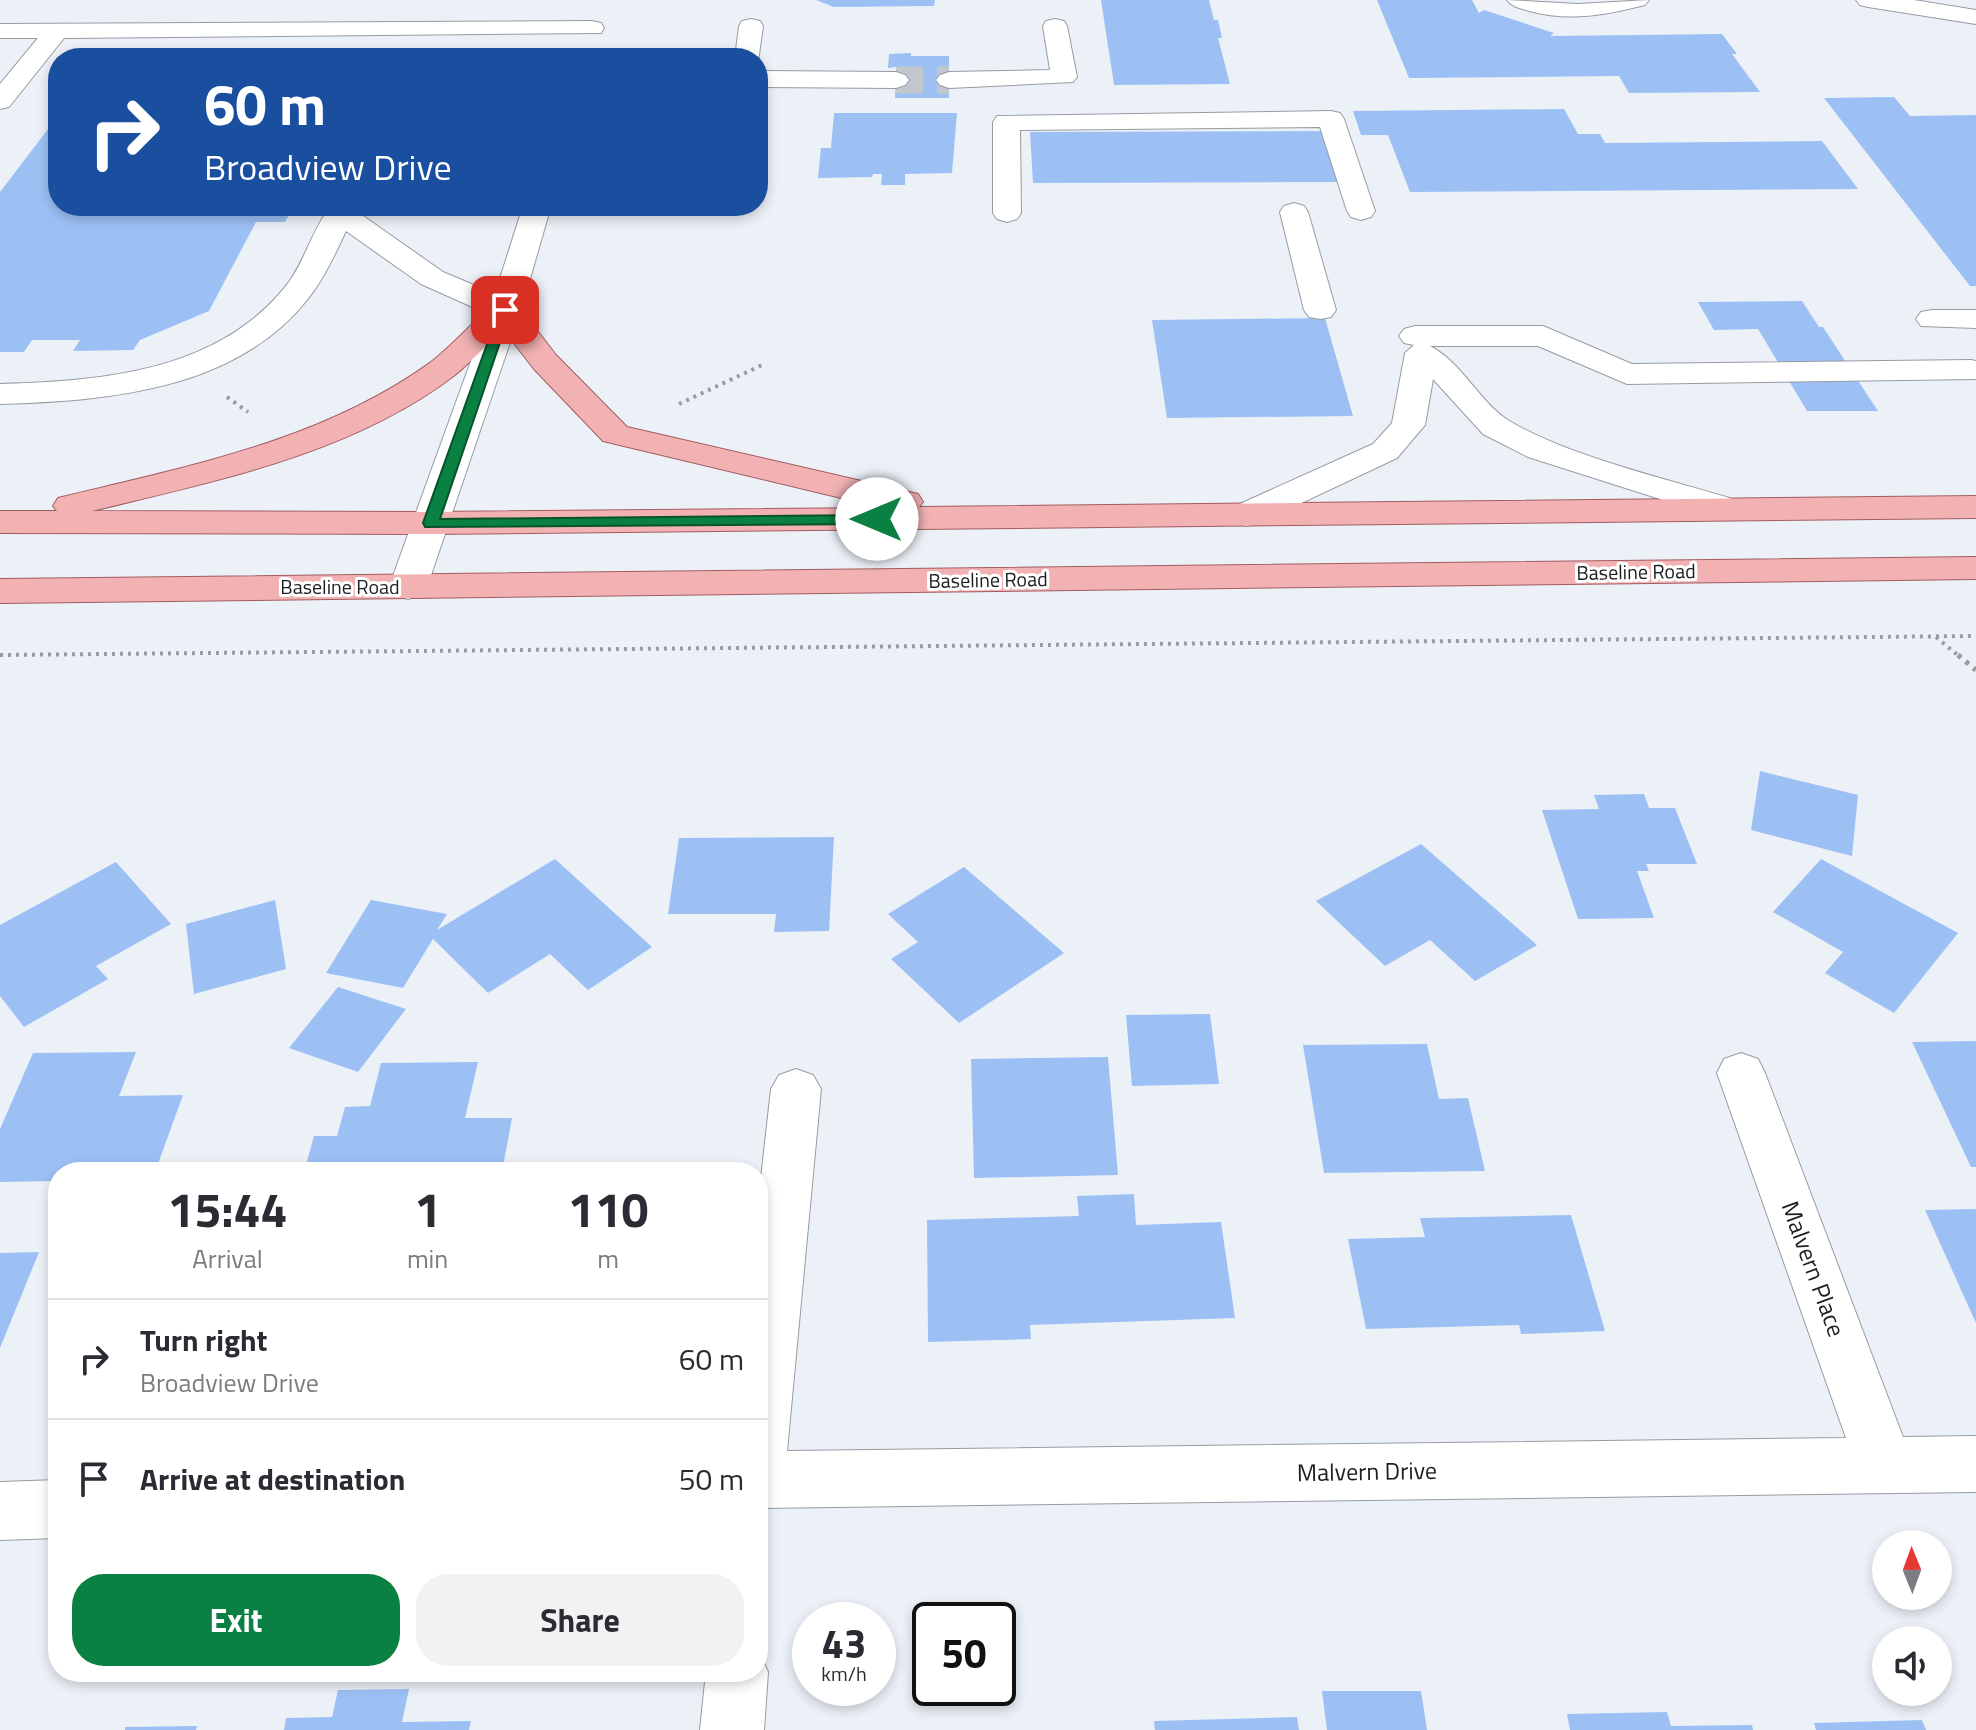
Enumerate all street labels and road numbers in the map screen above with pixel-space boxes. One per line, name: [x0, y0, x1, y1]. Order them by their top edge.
street label: Baseline Road: [1576, 555, 1696, 588]
street label: Baseline Road: [928, 563, 1048, 596]
street label: Baseline Road: [280, 571, 400, 602]
street label: Malvern Place: [1773, 1196, 1855, 1341]
street label: Malvern Drive: [1297, 1452, 1437, 1490]

